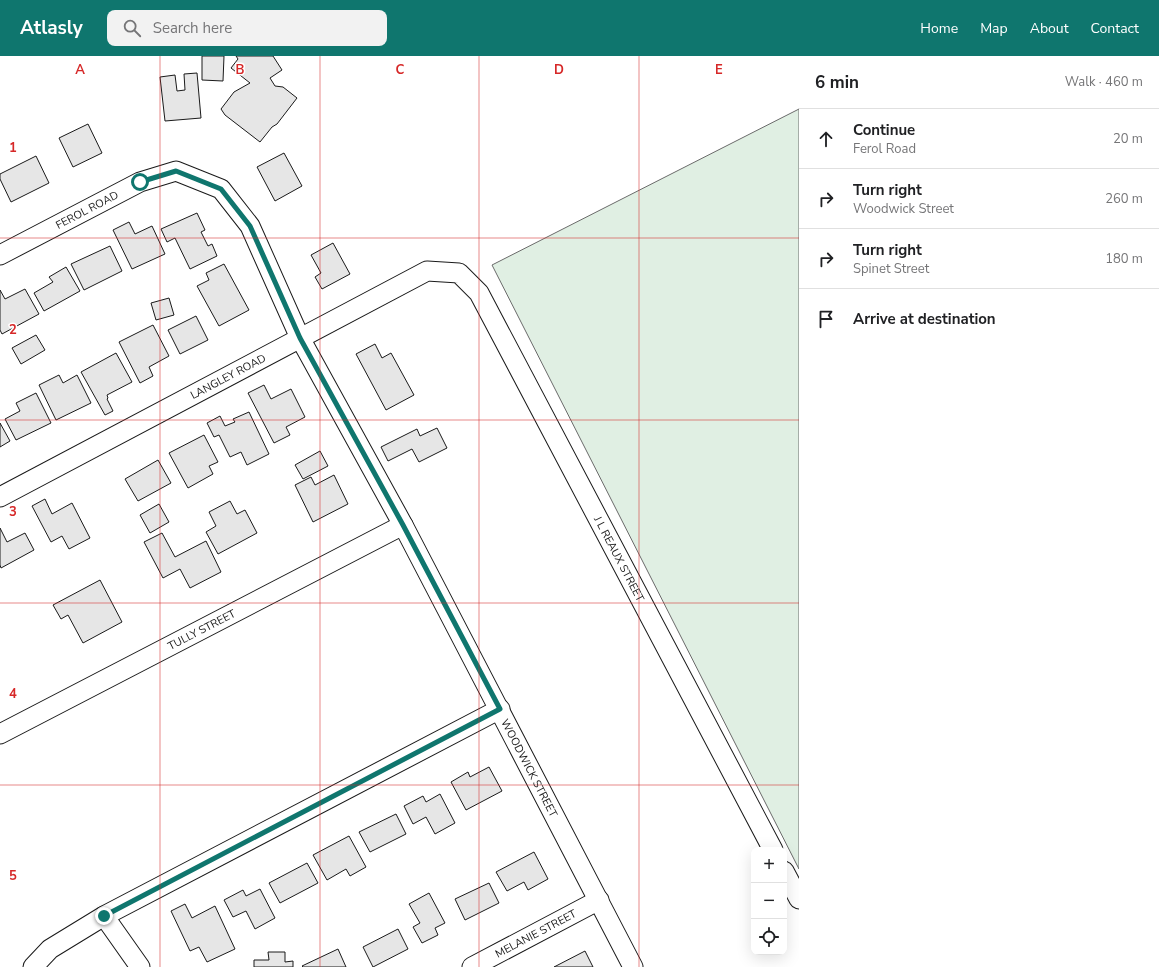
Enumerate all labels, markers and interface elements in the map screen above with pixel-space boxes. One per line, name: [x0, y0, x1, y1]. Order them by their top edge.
search box: [107, 10, 387, 46]
text: Atlasly: [20, 15, 83, 41]
icon: search: [121, 17, 143, 39]
text: Search here: [153, 18, 232, 38]
text: Home: [920, 19, 958, 38]
text: Map: [980, 19, 1008, 38]
text: About: [1030, 19, 1069, 38]
text: Contact: [1091, 19, 1139, 38]
text: A: [75, 61, 85, 79]
text: B: [236, 61, 245, 79]
text: C: [396, 61, 405, 79]
text: D: [554, 61, 564, 79]
text: E: [715, 61, 723, 79]
text: 6 min: [815, 71, 859, 94]
text: Walk · 460 m: [1065, 73, 1143, 91]
text: Continue: [853, 120, 915, 140]
icon: ahead: [815, 128, 837, 150]
text: 20 m: [1113, 130, 1143, 148]
text: 1: [9, 139, 17, 157]
text: Ferol Road: [853, 140, 916, 158]
route start: [131, 173, 149, 191]
text: Turn right: [853, 180, 922, 200]
street label: FEROL ROAD: [53, 187, 121, 232]
icon: right: [815, 188, 837, 210]
text: 260 m: [1105, 190, 1143, 208]
text: Woodwick Street: [853, 200, 954, 218]
text: Turn right: [853, 240, 922, 260]
icon: right: [815, 248, 837, 270]
text: 180 m: [1105, 250, 1143, 268]
text: Spinet Street: [853, 260, 929, 278]
icon: arrive: [815, 308, 837, 330]
text: Arrive at destination: [853, 309, 996, 329]
text: 2: [9, 321, 17, 339]
street label: LANGLEY ROAD: [188, 350, 268, 402]
text: 3: [9, 503, 17, 521]
street label: J L REAUX STREET: [590, 513, 648, 604]
street label: TULLY STREET: [165, 605, 238, 653]
text: 4: [9, 685, 17, 703]
street label: WOODWICK STREET: [498, 716, 561, 820]
map controls: [751, 847, 787, 955]
button: +: [751, 847, 787, 883]
text: 5: [9, 867, 17, 885]
button: −: [751, 883, 787, 919]
street label: MELANIE STREET: [492, 906, 579, 961]
route end: [95, 907, 113, 925]
button: locate: [751, 919, 787, 955]

